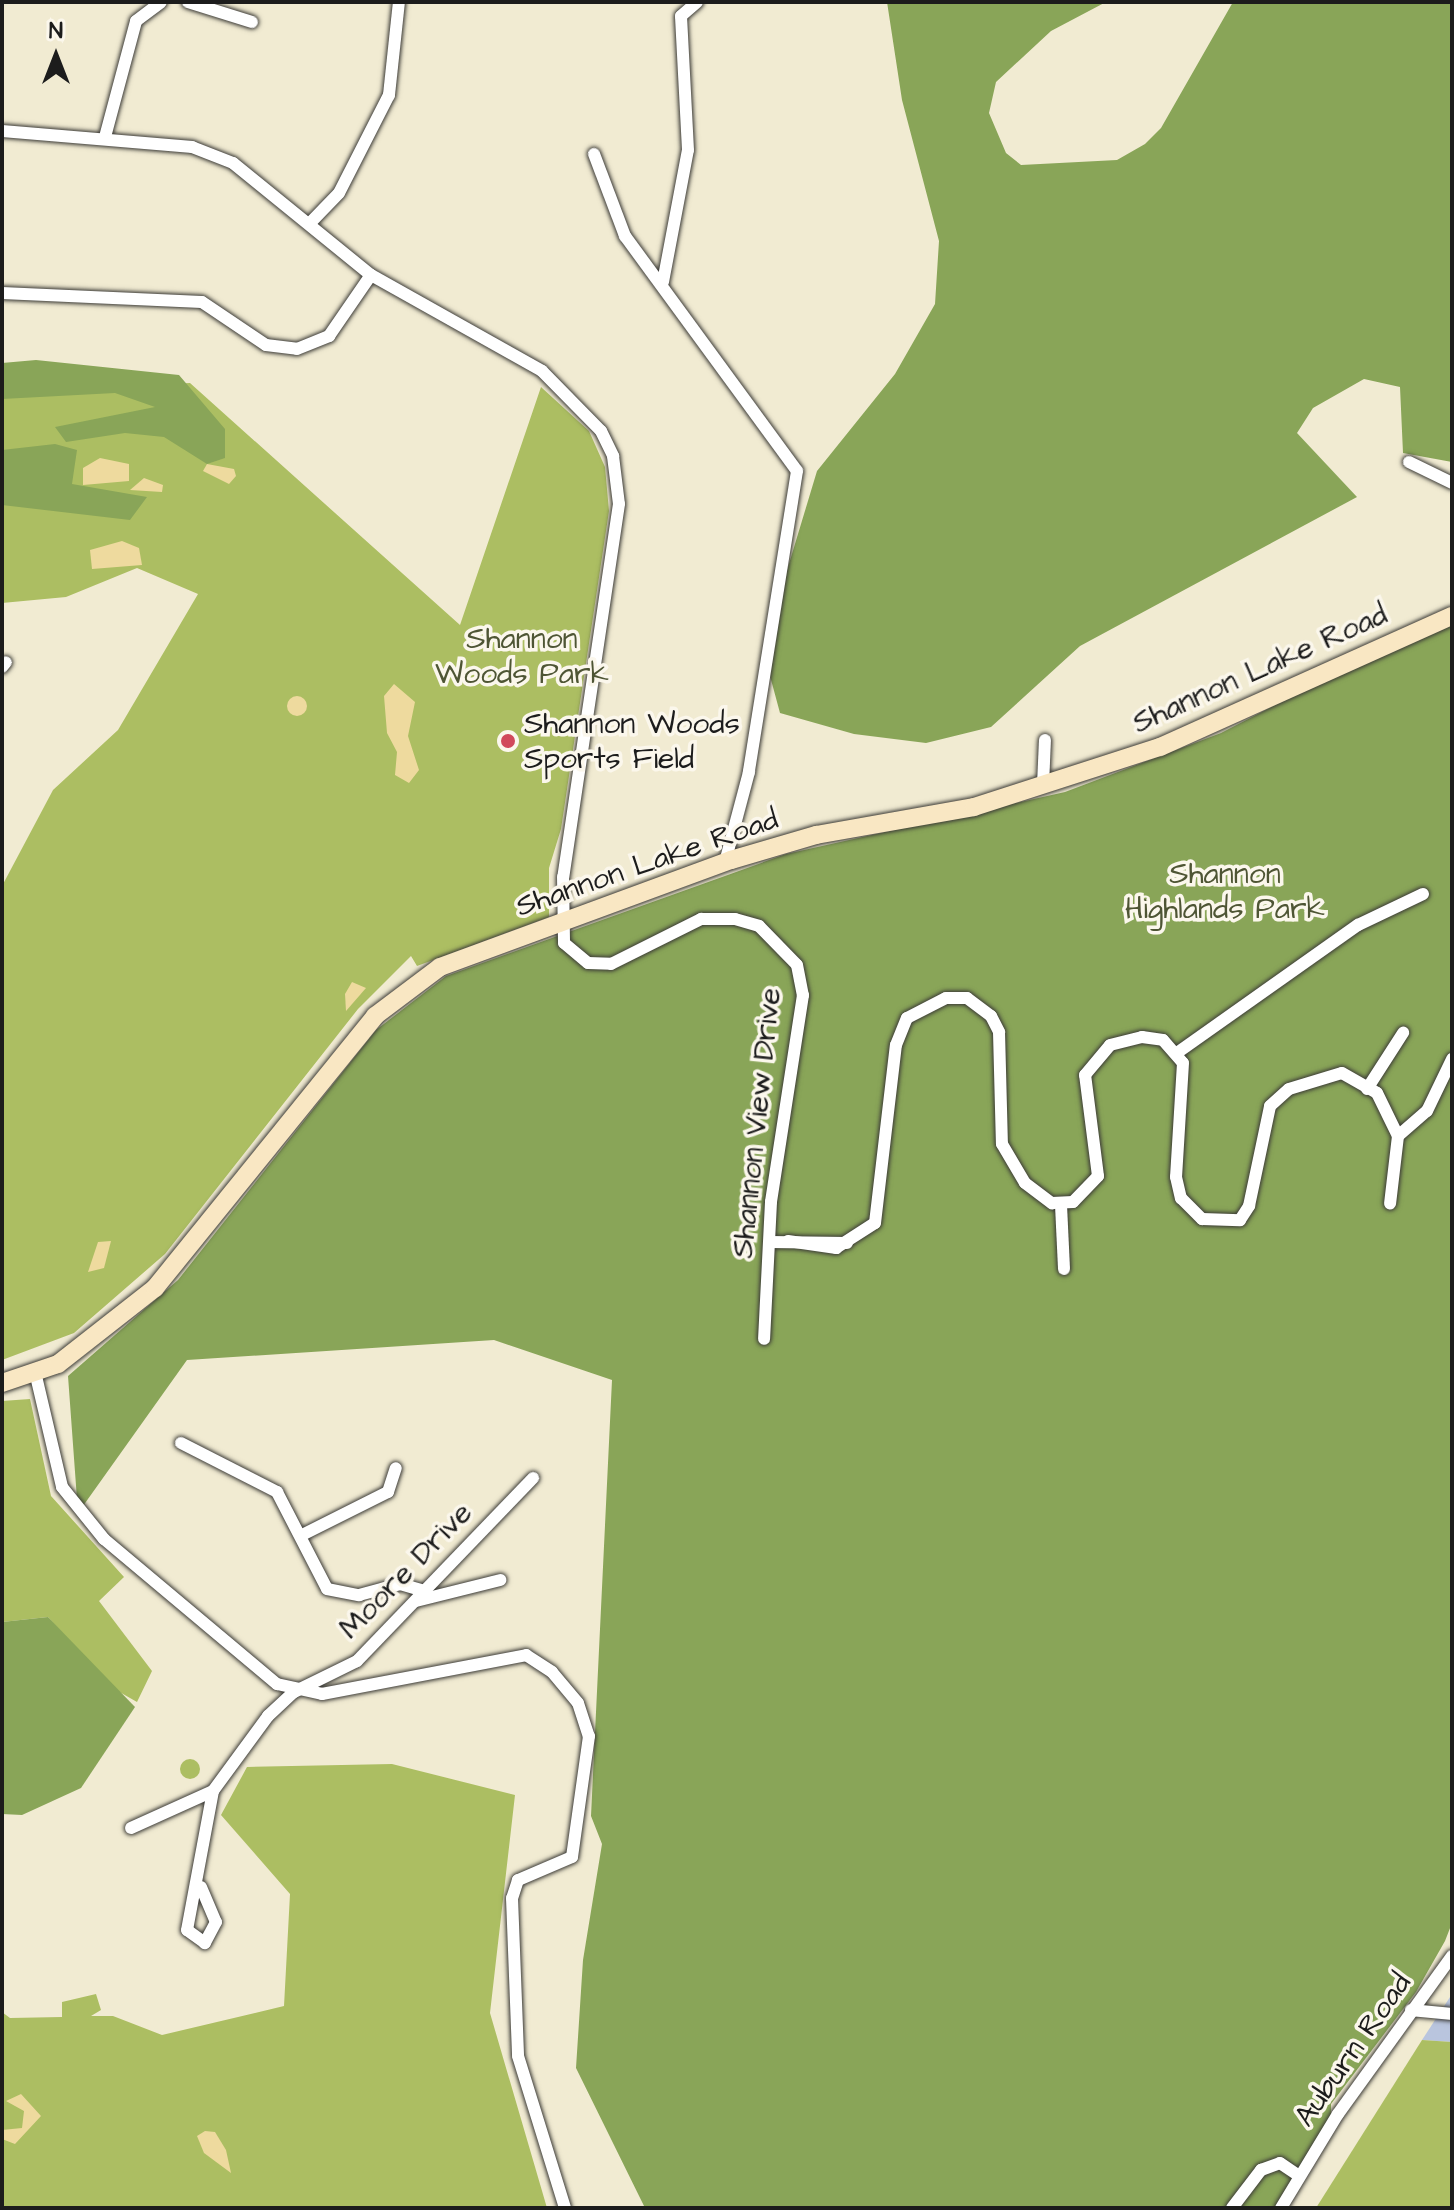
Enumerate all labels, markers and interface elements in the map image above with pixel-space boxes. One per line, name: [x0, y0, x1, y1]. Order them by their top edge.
north arrow: [16, 16, 96, 96]
text: N: [49, 16, 63, 47]
street label: Shannon Lake Road: [1127, 597, 1393, 741]
park label: Shannon Woods Park: [435, 621, 609, 692]
place label: Shannon Woods Sports Field: [524, 706, 740, 776]
marker: Shannon Woods Sports Field: [499, 732, 517, 750]
street label: Shannon Lake Road: [511, 801, 783, 925]
park label: Shannon Highlands Park: [1125, 856, 1325, 926]
street label: Shannon View Drive: [725, 986, 789, 1260]
street label: Moore Drive: [332, 1495, 480, 1647]
street label: Auburn Road: [1287, 1966, 1419, 2134]

